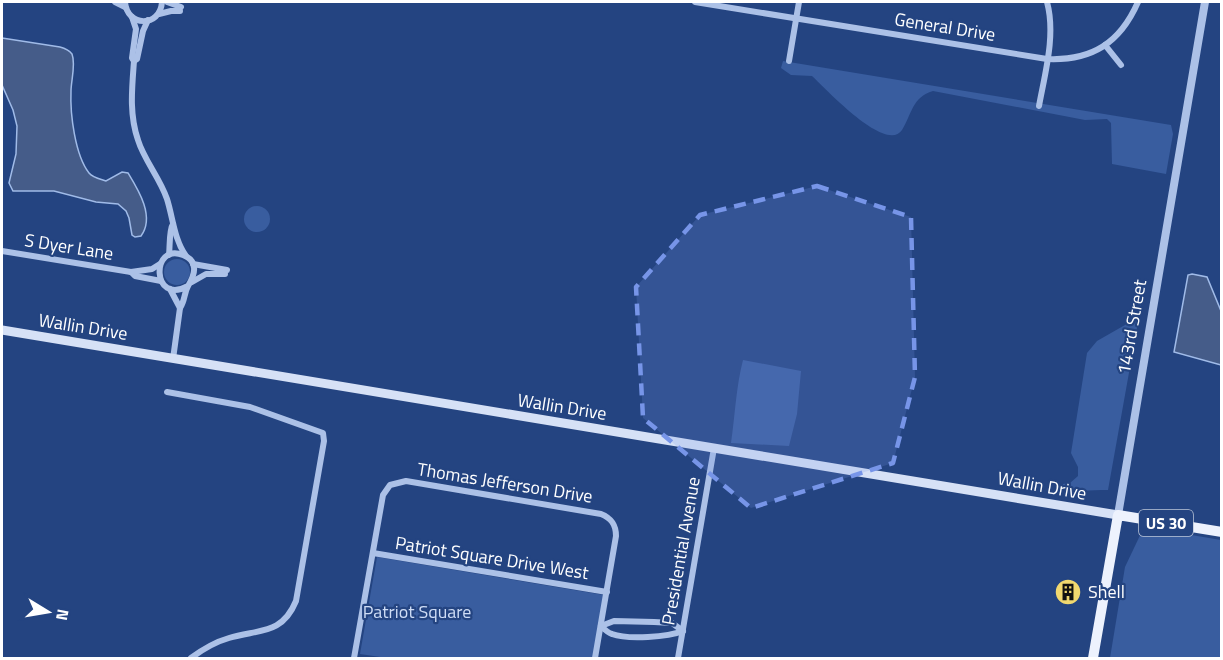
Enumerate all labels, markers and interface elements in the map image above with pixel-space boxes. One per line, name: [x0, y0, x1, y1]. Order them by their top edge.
street label: General Drive: [893, 5, 997, 48]
street label: S Dyer Lane: [23, 226, 115, 267]
street label: 143rd Street: [1110, 277, 1153, 377]
street label: Wallin Drive: [37, 306, 130, 347]
street label: Wallin Drive: [516, 386, 609, 427]
street label: Thomas Jefferson Drive: [415, 455, 595, 510]
street label: Wallin Drive: [995, 464, 1089, 507]
street label: Presidential Avenue: [654, 475, 707, 627]
road number: US 30: [1139, 510, 1193, 536]
street label: Patriot Square Drive West: [393, 529, 591, 586]
building icon: Shell: [1053, 577, 1083, 607]
place label: Shell: [1088, 578, 1125, 605]
north arrow: [18, 582, 78, 642]
park label: Patriot Square: [363, 598, 471, 625]
text: N: [50, 607, 76, 623]

